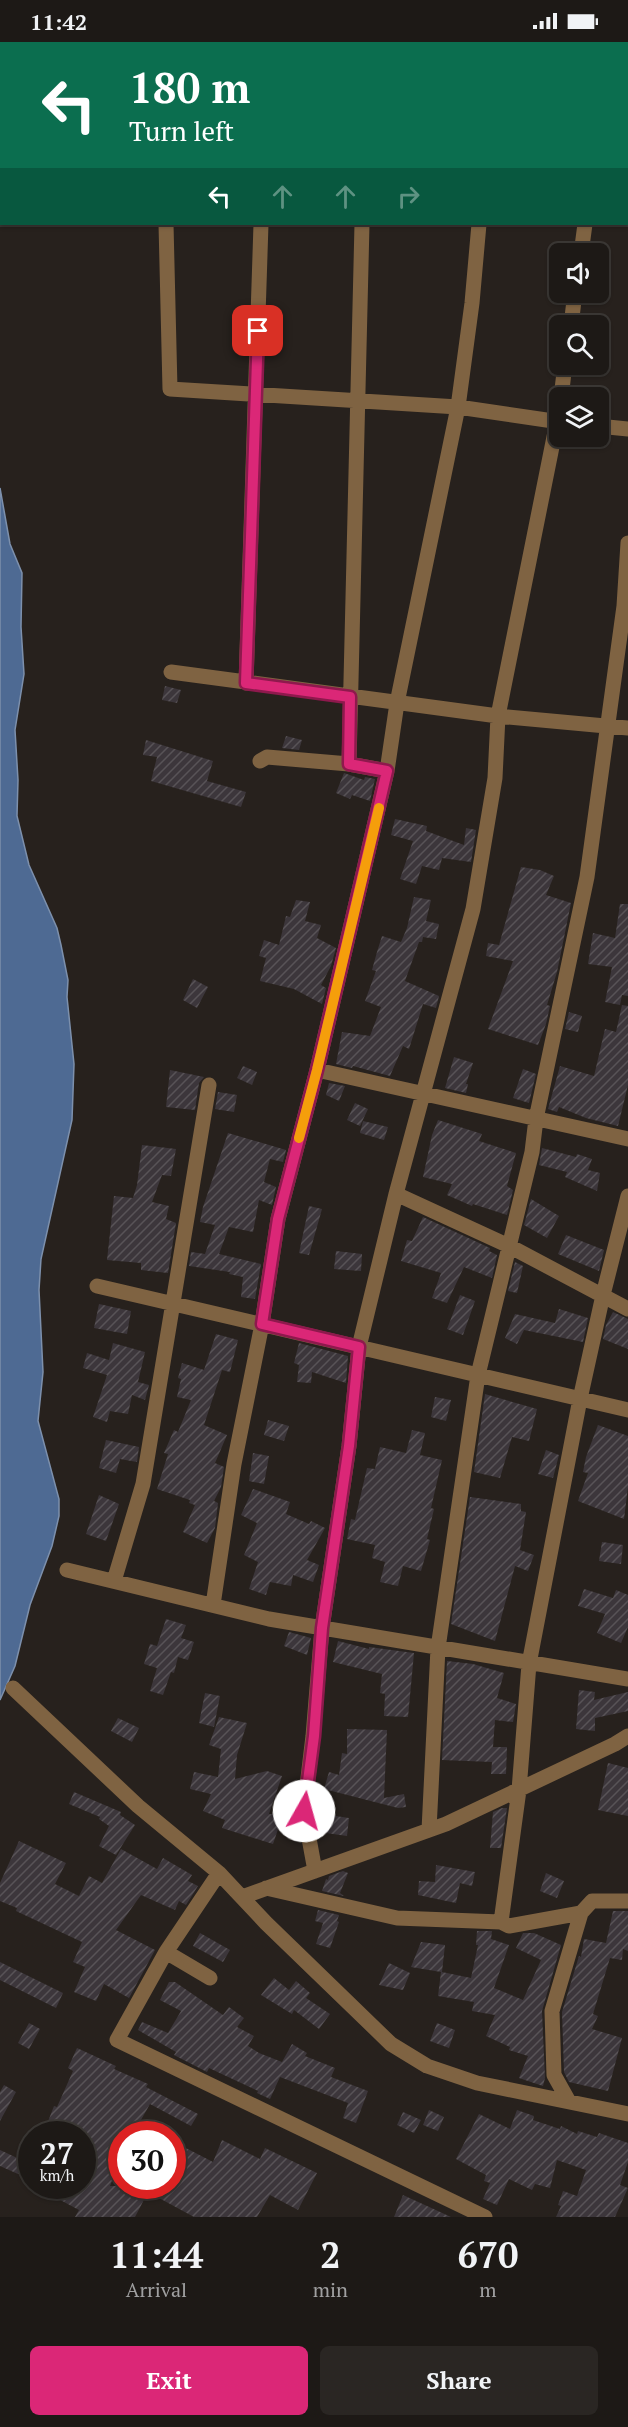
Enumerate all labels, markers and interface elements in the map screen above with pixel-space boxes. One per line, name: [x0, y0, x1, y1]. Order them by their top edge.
text: 11:42: [30, 7, 87, 36]
text: 180 m: [129, 59, 250, 115]
icon: left: [30, 66, 108, 144]
text: Turn left: [129, 113, 234, 149]
icon: left: [203, 180, 236, 213]
icon: ahead: [266, 180, 299, 213]
icon: ahead: [329, 180, 362, 213]
icon: right: [392, 180, 425, 213]
map controls: [549, 243, 609, 447]
button: sound: [549, 243, 609, 303]
pin: [232, 305, 283, 356]
icon: arrive: [241, 314, 274, 347]
button: search: [549, 315, 609, 375]
button: layers: [549, 387, 609, 447]
position arrow: [272, 1779, 336, 1843]
speed limit sign: 30: [108, 2121, 186, 2199]
text: 27: [40, 2133, 74, 2173]
text: km/h: [40, 2165, 74, 2185]
text: 11:44: [110, 2231, 203, 2278]
text: 2: [320, 2231, 341, 2278]
text: 670: [457, 2231, 518, 2278]
text: Arrival: [126, 2276, 187, 2303]
text: min: [313, 2276, 348, 2303]
text: m: [479, 2276, 497, 2303]
button: Exit: [30, 2346, 308, 2415]
button: Share: [320, 2346, 598, 2415]

